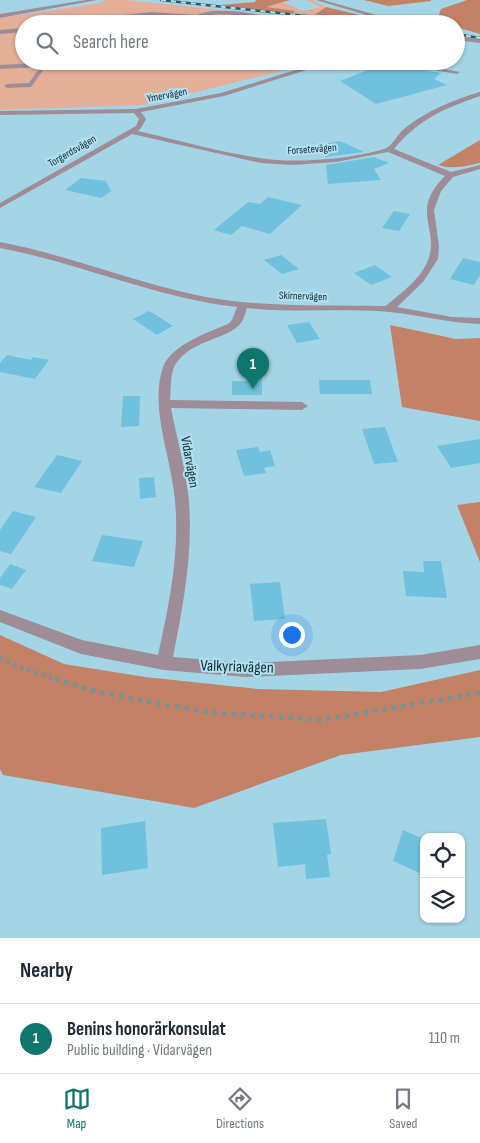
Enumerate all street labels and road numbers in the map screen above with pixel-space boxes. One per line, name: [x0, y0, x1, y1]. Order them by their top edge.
street label: Ymervägen: [146, 85, 188, 105]
street label: Torgerdsvägen: [46, 132, 99, 170]
street label: Forsetevägen: [287, 141, 337, 157]
street label: Skirnervägen: [279, 289, 328, 303]
street label: Vidarvägen: [177, 435, 203, 489]
street label: Valkyriavägen: [200, 656, 274, 678]

